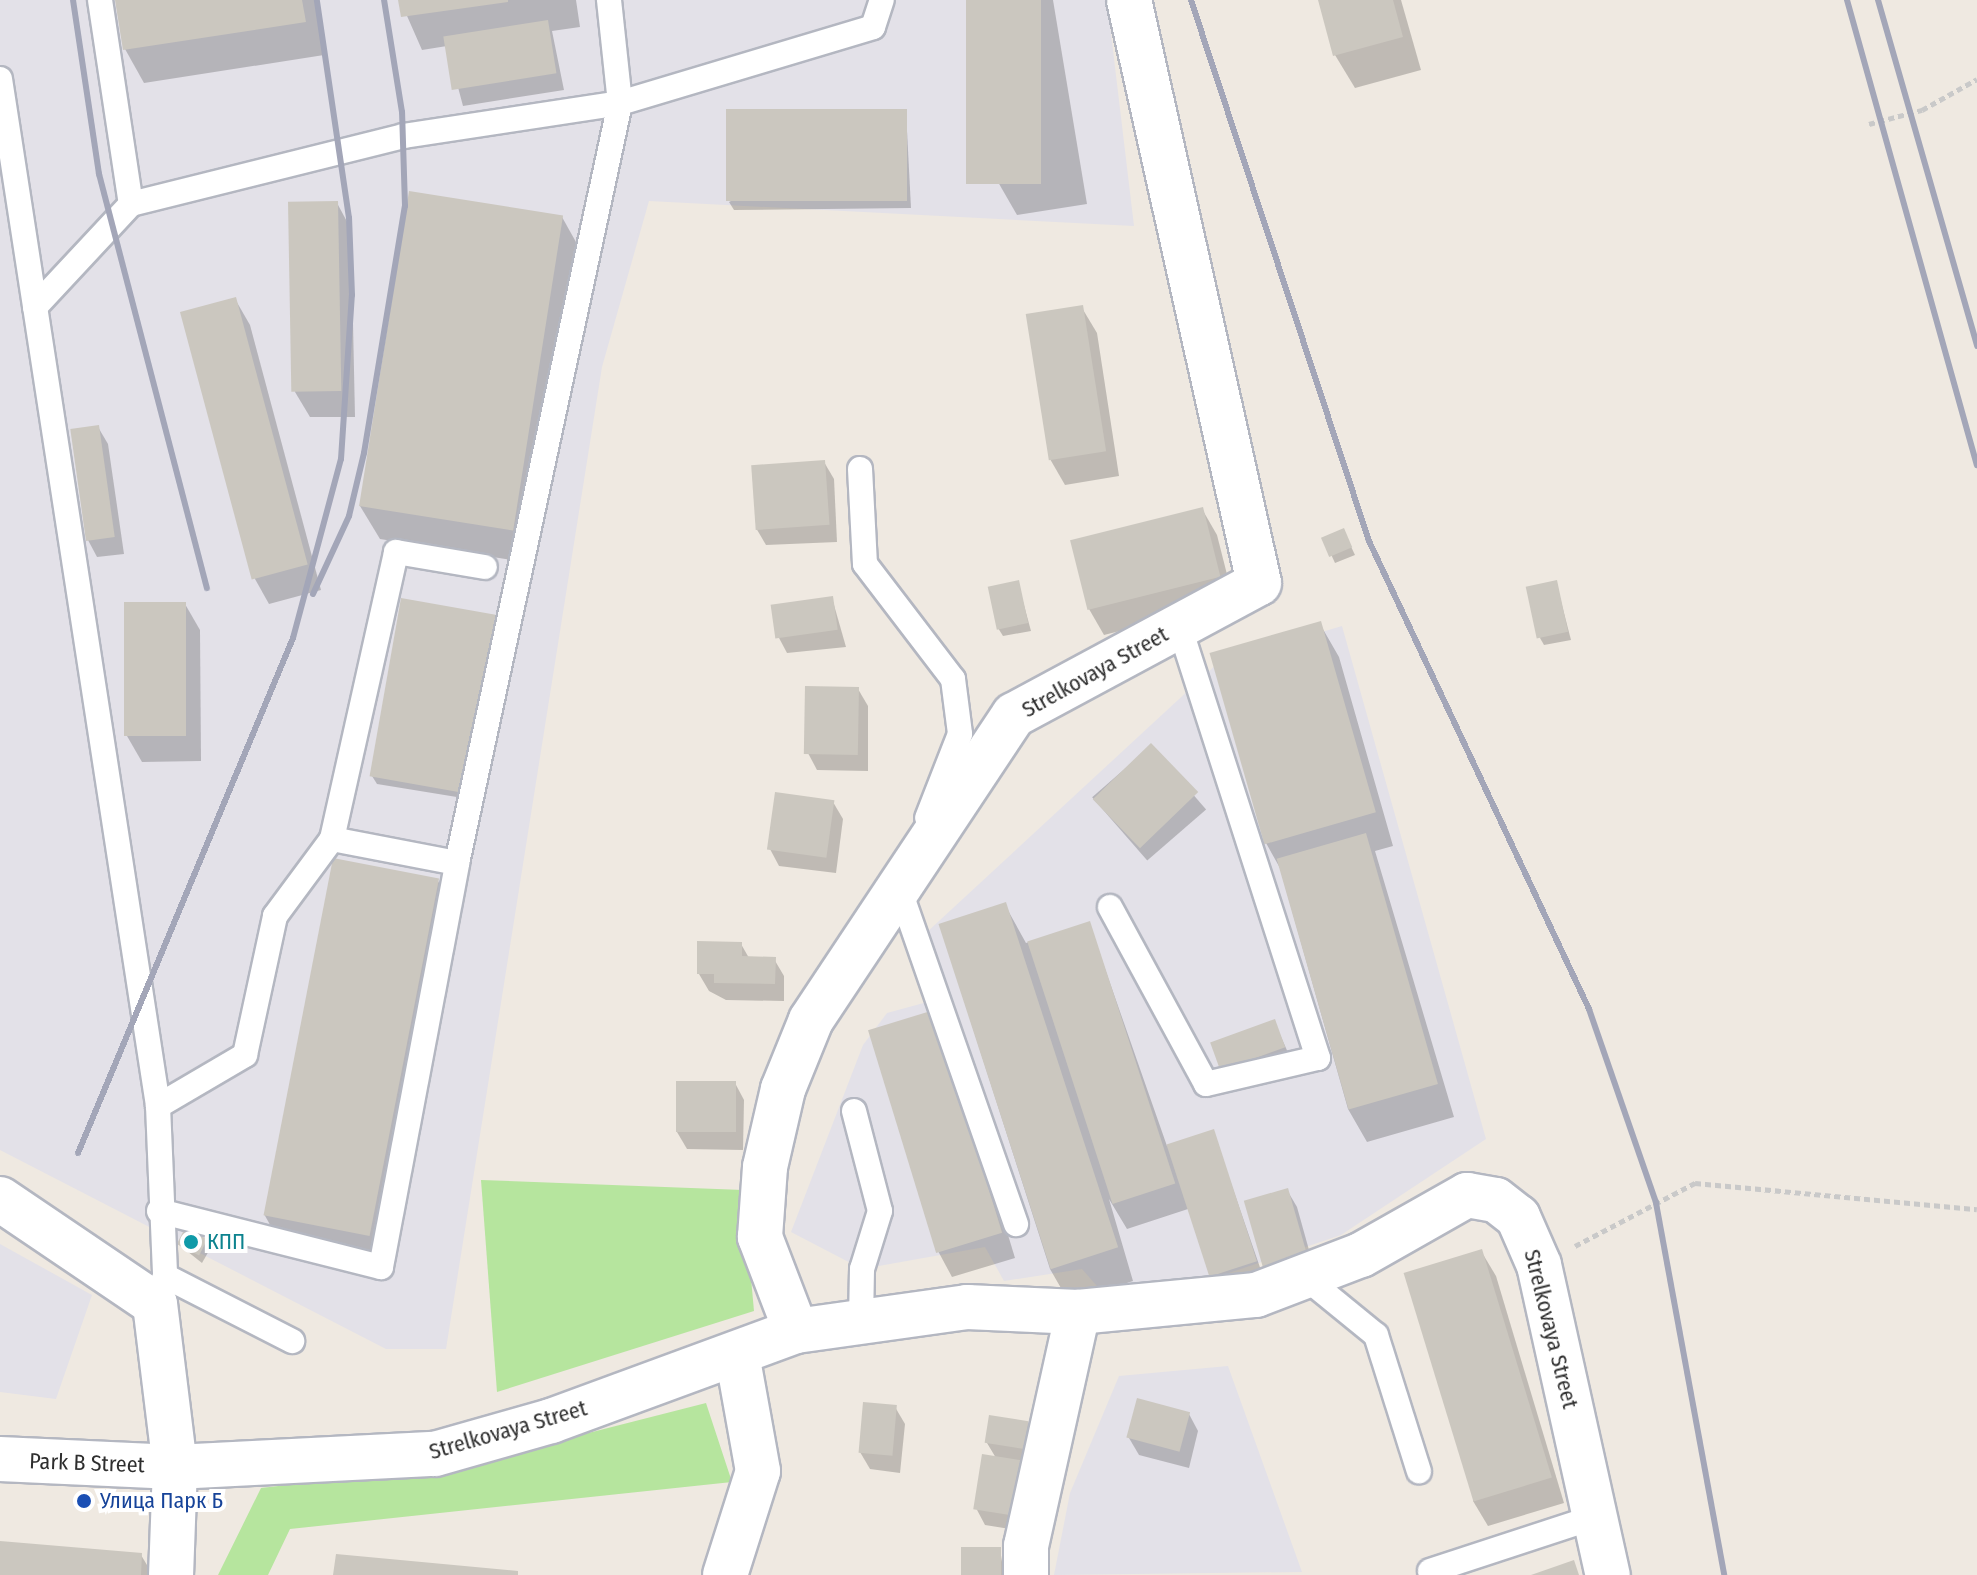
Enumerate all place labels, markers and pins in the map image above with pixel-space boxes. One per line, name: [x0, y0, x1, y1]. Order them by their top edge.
place label: КПП: [207, 1229, 245, 1255]
marker: КПП: [182, 1233, 200, 1251]
place label: Улица Парк Б: [100, 1488, 223, 1514]
marker: Улица Парк Б: [75, 1492, 93, 1510]

